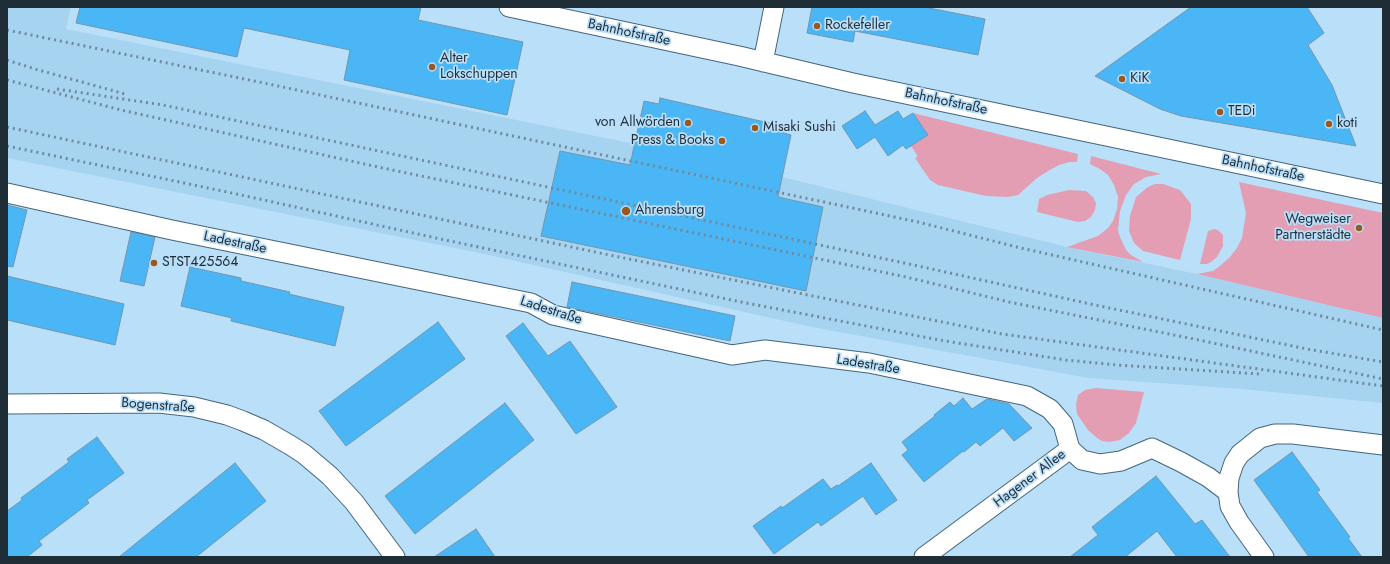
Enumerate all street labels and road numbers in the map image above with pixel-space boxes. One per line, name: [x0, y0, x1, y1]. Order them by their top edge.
street label: Bahnhofstraße: [586, 16, 672, 50]
street label: Bahnhofstraße: [903, 85, 989, 119]
street label: Bahnhofstraße: [1220, 152, 1306, 186]
street label: Ladestraße: [202, 228, 268, 258]
street label: Ladestraße: [518, 293, 584, 329]
street label: Ladestraße: [835, 352, 901, 378]
street label: Bogenstraße: [121, 395, 195, 417]
street label: Hagener Allee: [991, 447, 1069, 511]

